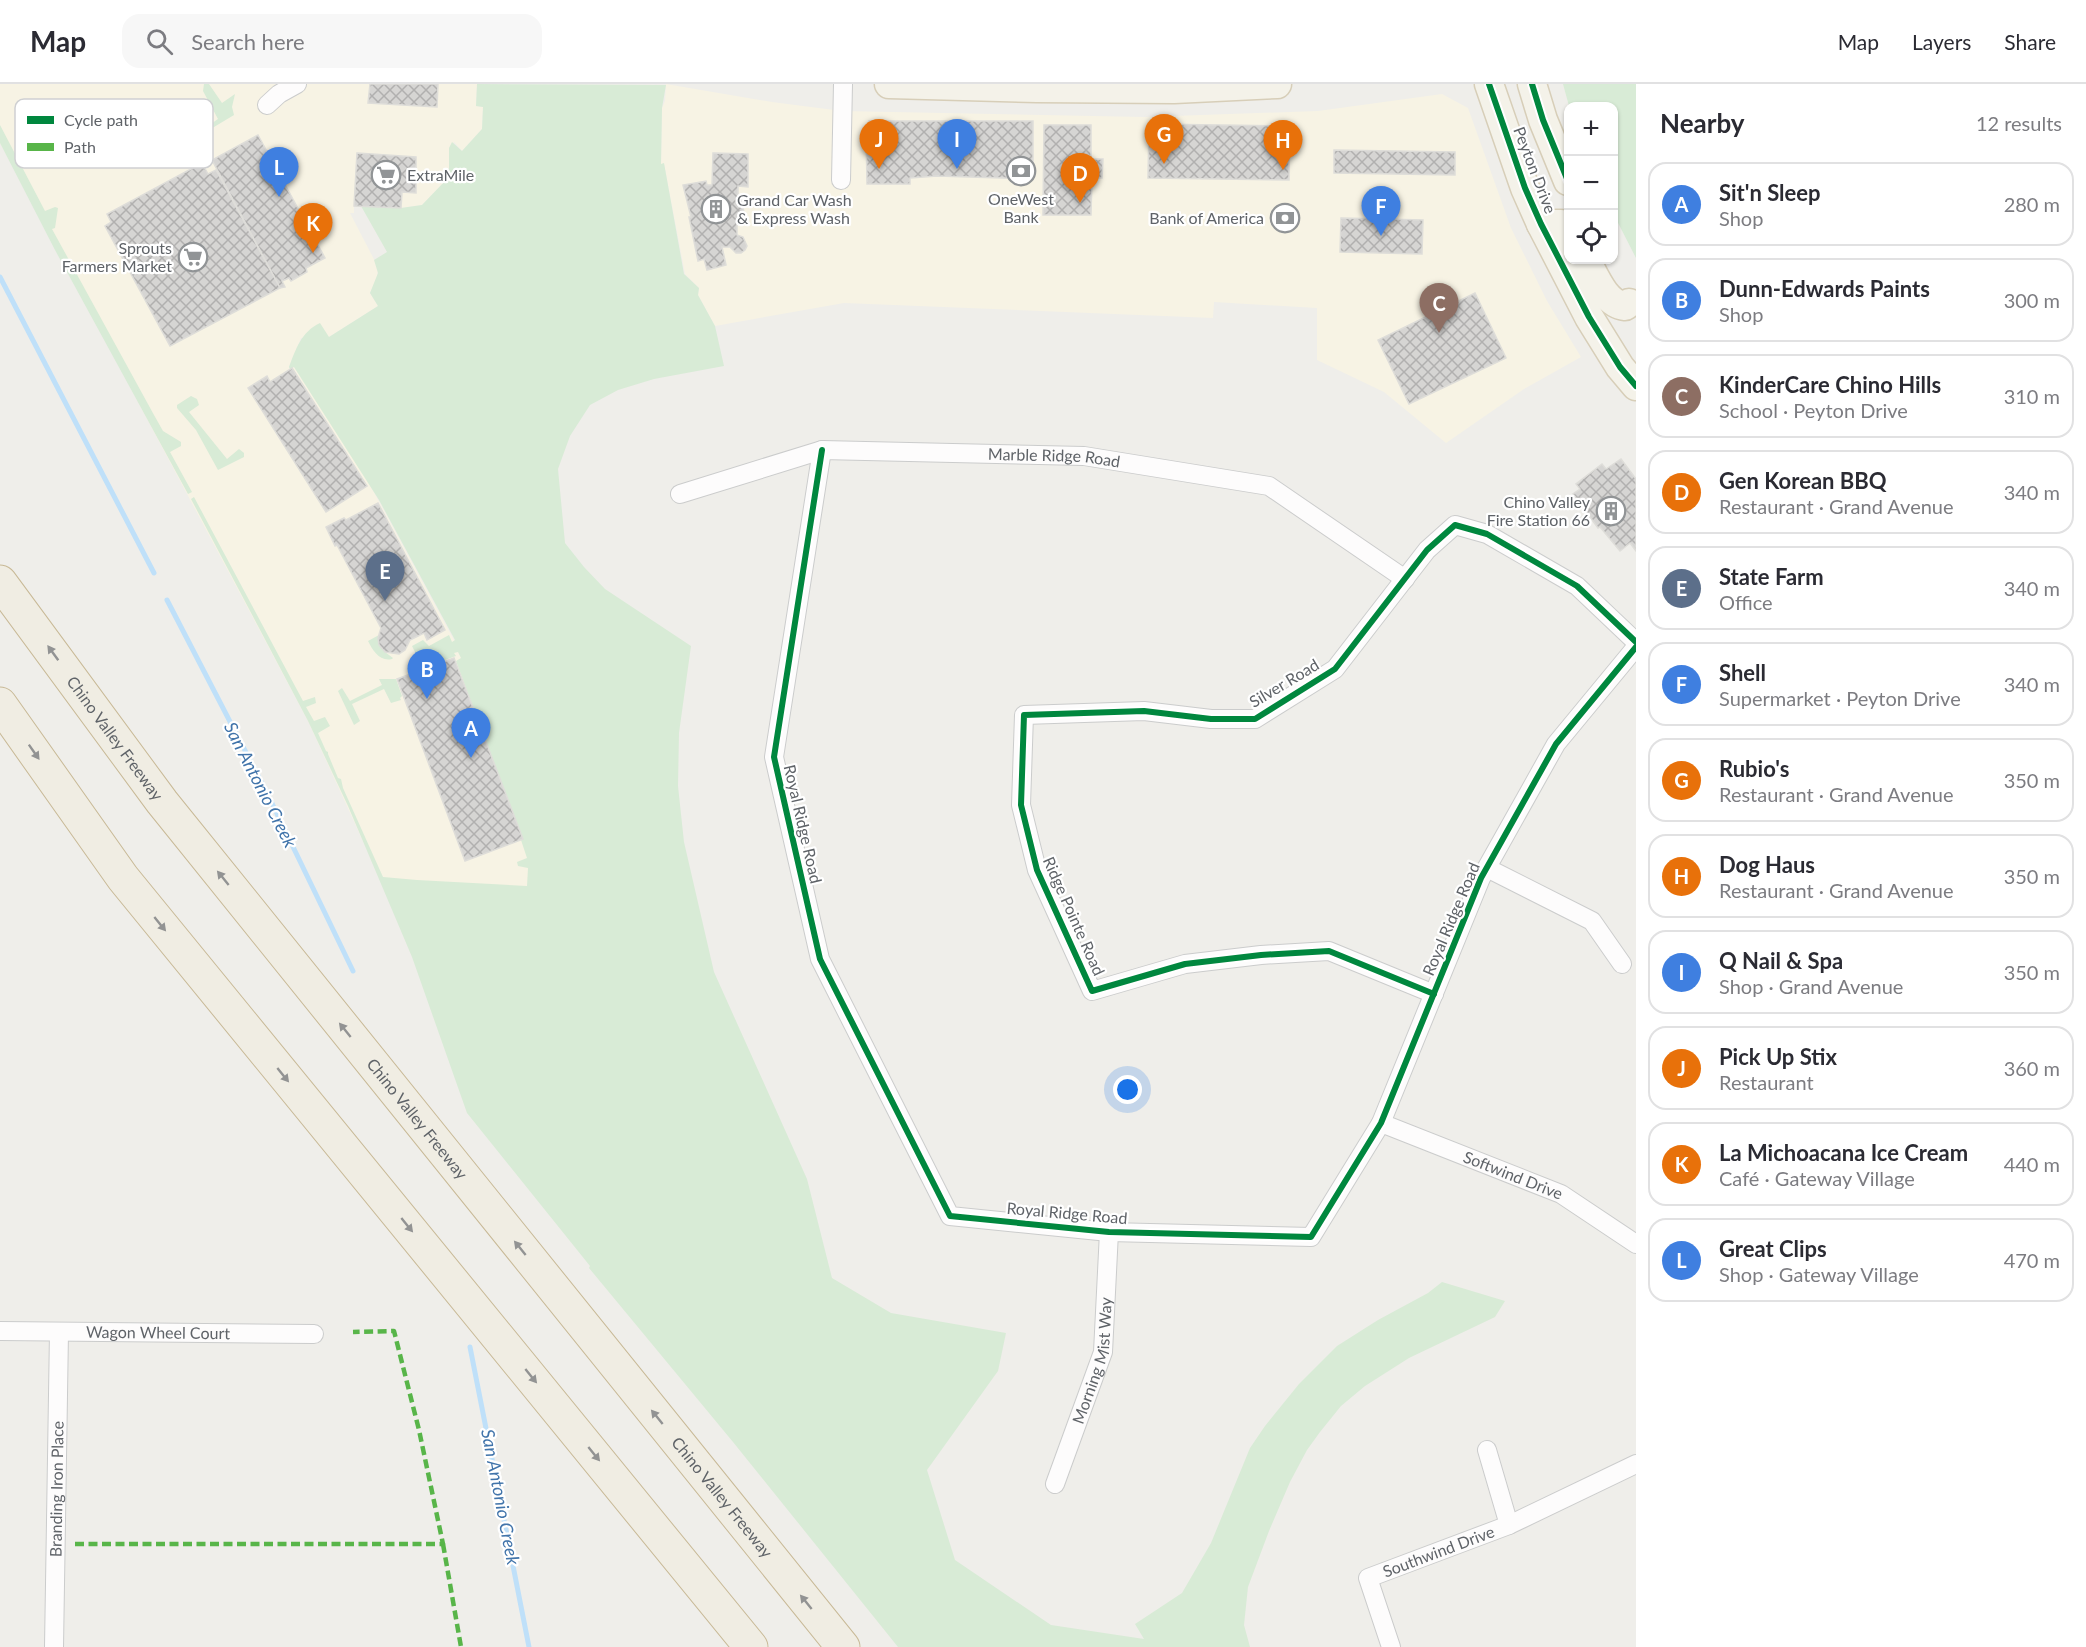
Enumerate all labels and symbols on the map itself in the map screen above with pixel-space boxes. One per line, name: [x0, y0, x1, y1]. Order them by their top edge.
legend: [15, 99, 213, 168]
text: Cycle path: [64, 110, 138, 129]
pin: G: [1144, 115, 1184, 164]
pin: J: [860, 120, 898, 169]
pin: I: [938, 120, 976, 169]
pin: H: [1264, 120, 1302, 170]
street label: Peyton Drive: [1510, 124, 1561, 216]
text: Path: [64, 137, 96, 156]
pin: L: [260, 147, 298, 197]
pin: D: [1060, 154, 1100, 203]
bank icon: OneWest Bank: [1005, 155, 1037, 187]
supermarket icon: ExtraMile: [370, 159, 402, 191]
place label: ExtraMile: [407, 165, 474, 184]
pin: F: [1362, 186, 1400, 236]
place label: OneWest Bank: [988, 189, 1054, 226]
place label: Grand Car Wash & Express Wash: [737, 190, 852, 227]
building icon: Grand Car Wash & Express Wash: [700, 193, 732, 225]
bank icon: Bank of America: [1269, 202, 1301, 234]
pin: K: [294, 204, 332, 253]
place label: Bank of America: [1149, 208, 1264, 227]
place label: Sprouts Farmers Market: [62, 238, 172, 275]
supermarket icon: Sprouts Farmers Market: [177, 241, 209, 273]
pin: C: [1420, 284, 1458, 333]
street label: Marble Ridge Road: [988, 444, 1122, 471]
place label: Chino Valley Fire Station 66: [1487, 492, 1591, 529]
building icon: Chino Valley Fire Station 66: [1595, 495, 1627, 527]
pin: E: [366, 552, 404, 601]
one-way arrow: [47, 646, 59, 661]
pin: B: [408, 650, 446, 699]
street label: Silver Road: [1246, 654, 1322, 711]
street label: Chino Valley Freeway: [63, 672, 168, 804]
pin: A: [452, 708, 490, 758]
water label: San Antonio Creek: [220, 718, 302, 851]
one-way arrow: [28, 743, 40, 759]
street label: Royal Ridge Road: [781, 763, 826, 885]
street label: Ridge Pointe Road: [1040, 853, 1109, 978]
street label: Royal Ridge Road: [1418, 859, 1483, 978]
one-way arrow: [217, 870, 230, 886]
one-way arrow: [153, 916, 166, 931]
one-way arrow: [339, 1022, 352, 1038]
street label: Chino Valley Freeway: [363, 1054, 472, 1183]
one-way arrow: [277, 1067, 289, 1082]
your location: [1113, 1075, 1142, 1104]
street label: Softwind Drive: [1461, 1147, 1566, 1203]
street label: Royal Ridge Road: [1006, 1198, 1128, 1227]
one-way arrow: [400, 1217, 413, 1232]
one-way arrow: [514, 1240, 526, 1255]
street label: Morning Mist Way: [1068, 1296, 1115, 1426]
street label: Wagon Wheel Court: [86, 1322, 230, 1342]
one-way arrow: [524, 1368, 537, 1384]
one-way arrow: [651, 1410, 664, 1425]
street label: Branding Iron Place: [45, 1421, 67, 1557]
water label: San Antonio Creek: [477, 1427, 525, 1567]
street label: Chino Valley Freeway: [668, 1433, 777, 1562]
one-way arrow: [587, 1446, 599, 1461]
street label: Southwind Drive: [1380, 1521, 1497, 1581]
one-way arrow: [801, 1594, 813, 1609]

